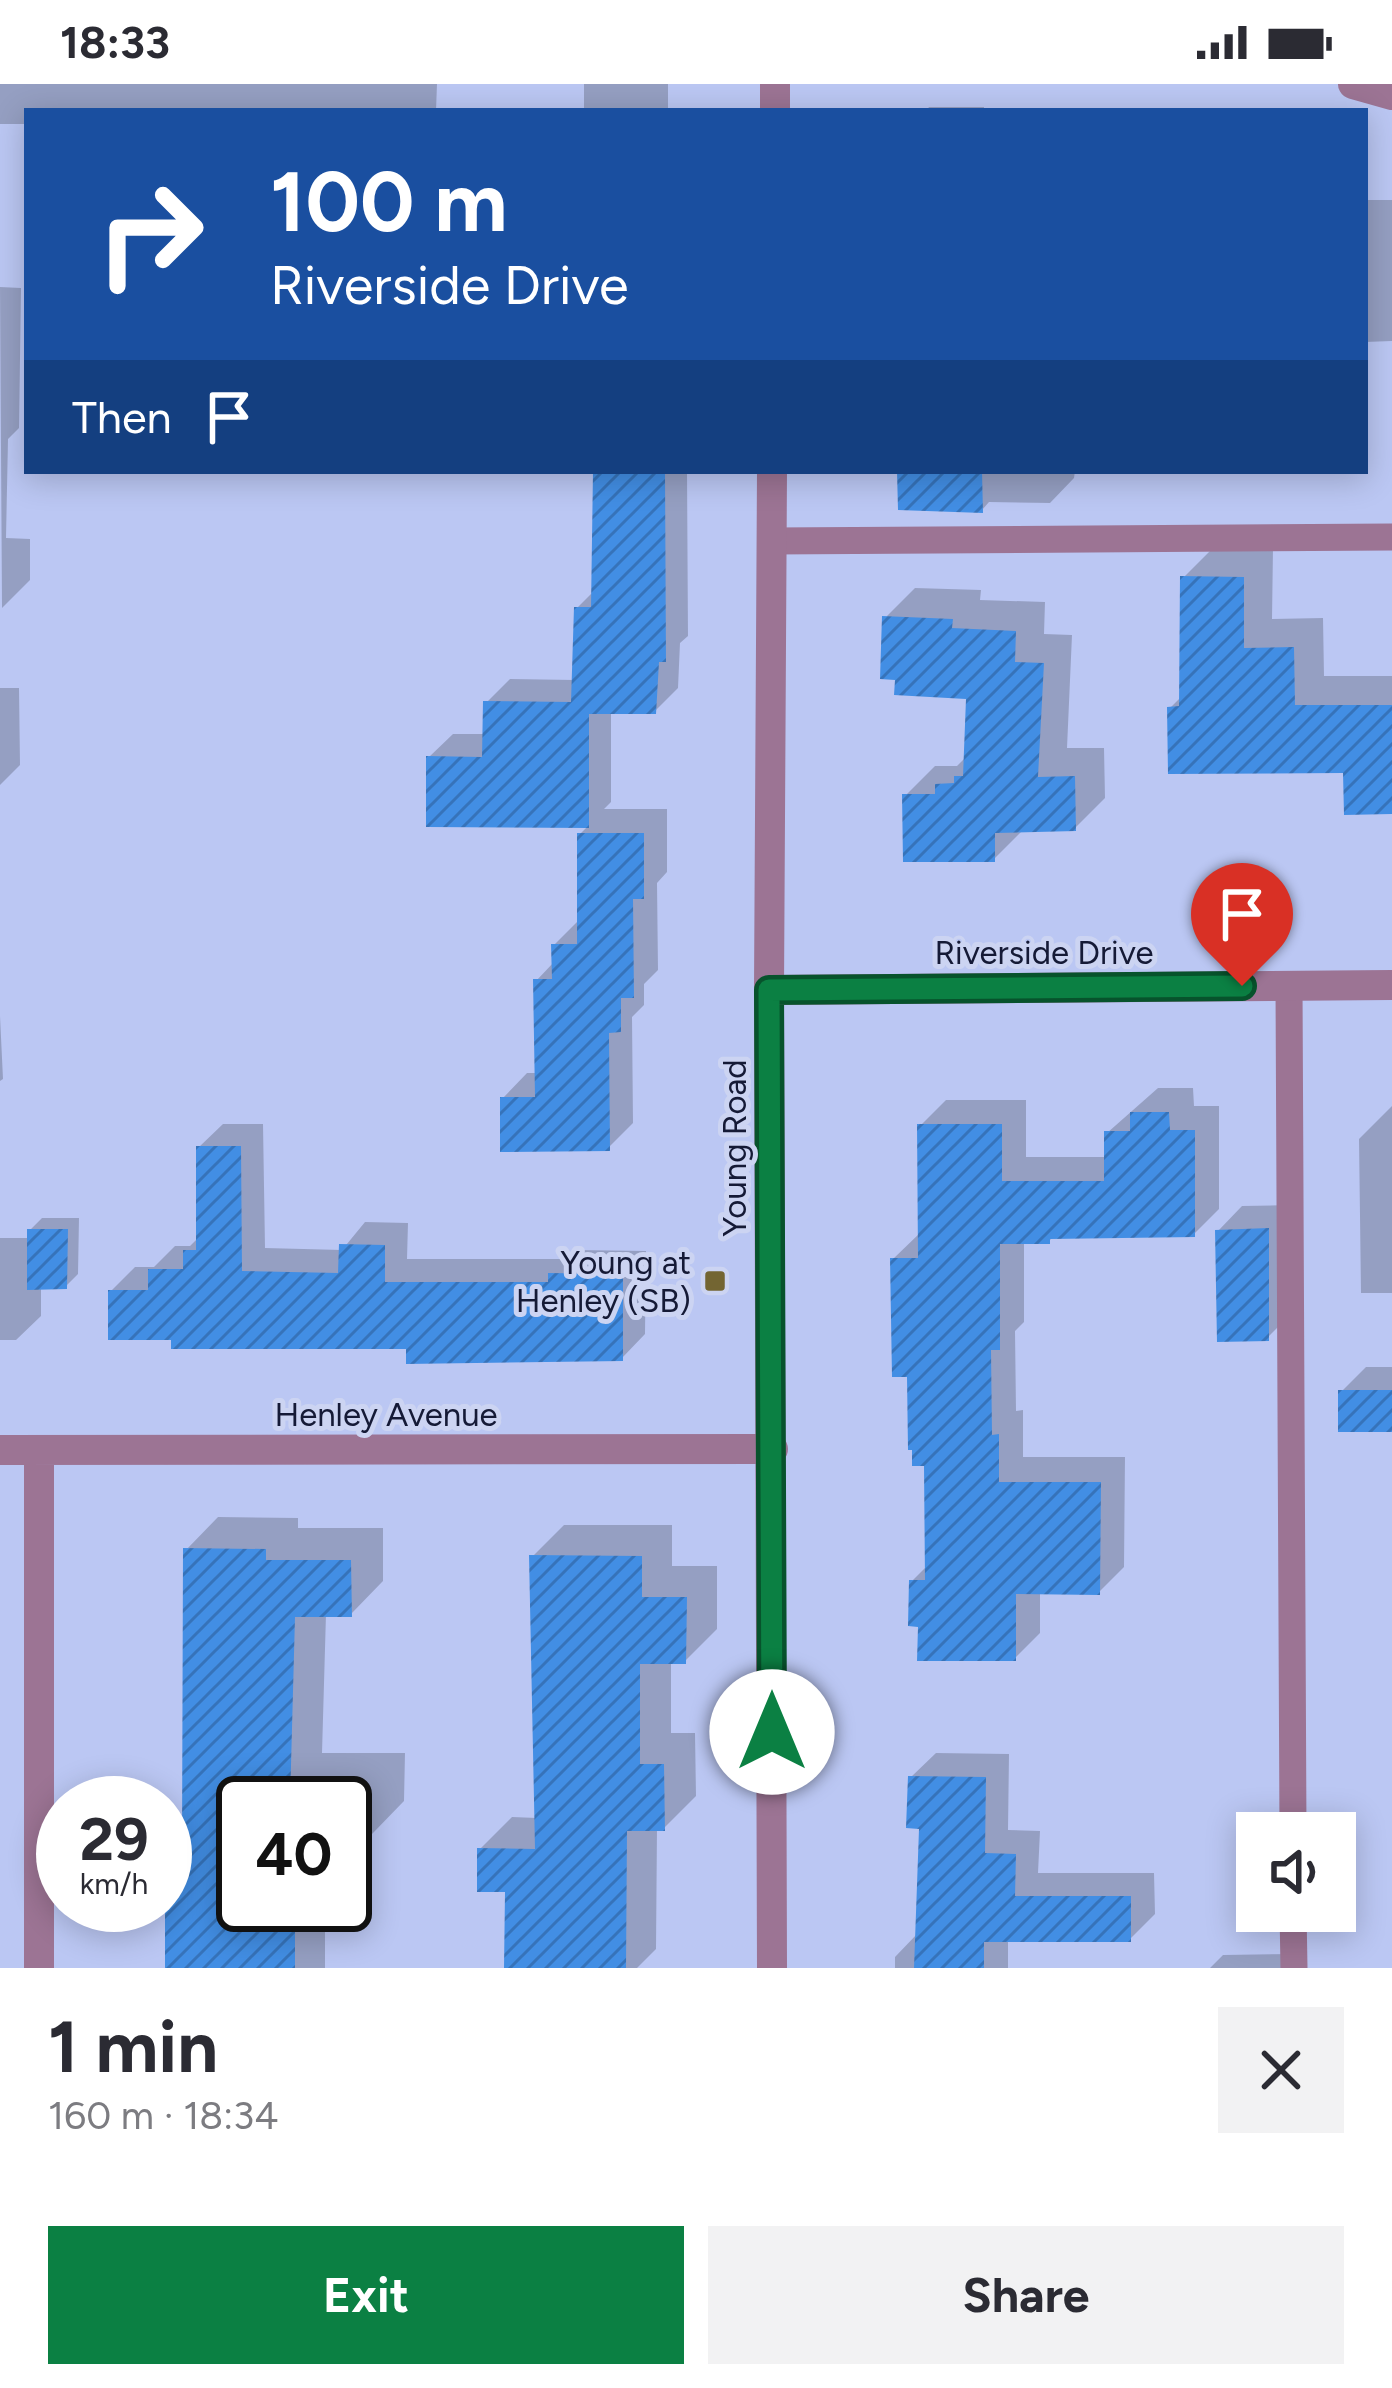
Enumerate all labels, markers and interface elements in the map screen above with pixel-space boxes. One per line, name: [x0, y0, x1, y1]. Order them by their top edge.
text: 18:33: [60, 15, 170, 69]
text: 100 m: [270, 151, 508, 252]
icon: right: [72, 156, 228, 312]
text: Riverside Drive: [270, 253, 629, 318]
icon: arrive: [196, 384, 262, 450]
text: Then: [72, 390, 172, 444]
pin: [1191, 863, 1293, 986]
icon: arrive: [1209, 881, 1275, 947]
street label: Riverside Drive: [934, 933, 1154, 972]
street label: Young Road: [715, 1059, 754, 1237]
place label: Young at Henley (SB): [516, 1243, 691, 1320]
marker: Young at Henley (SB): [702, 1268, 728, 1294]
street label: Henley Avenue: [274, 1395, 498, 1434]
position arrow: [709, 1669, 835, 1795]
speed limit sign: 40: [216, 1776, 372, 1932]
text: 29: [79, 1803, 149, 1875]
map controls: [1236, 1812, 1356, 1932]
button: sound: [1236, 1812, 1356, 1932]
text: km/h: [80, 1865, 148, 1902]
text: 1 min: [48, 2004, 218, 2090]
button: close: [1218, 2007, 1344, 2133]
text: 160 m · 18:34: [48, 2092, 279, 2139]
button: Exit: [48, 2226, 684, 2364]
button: Share: [708, 2226, 1344, 2364]

